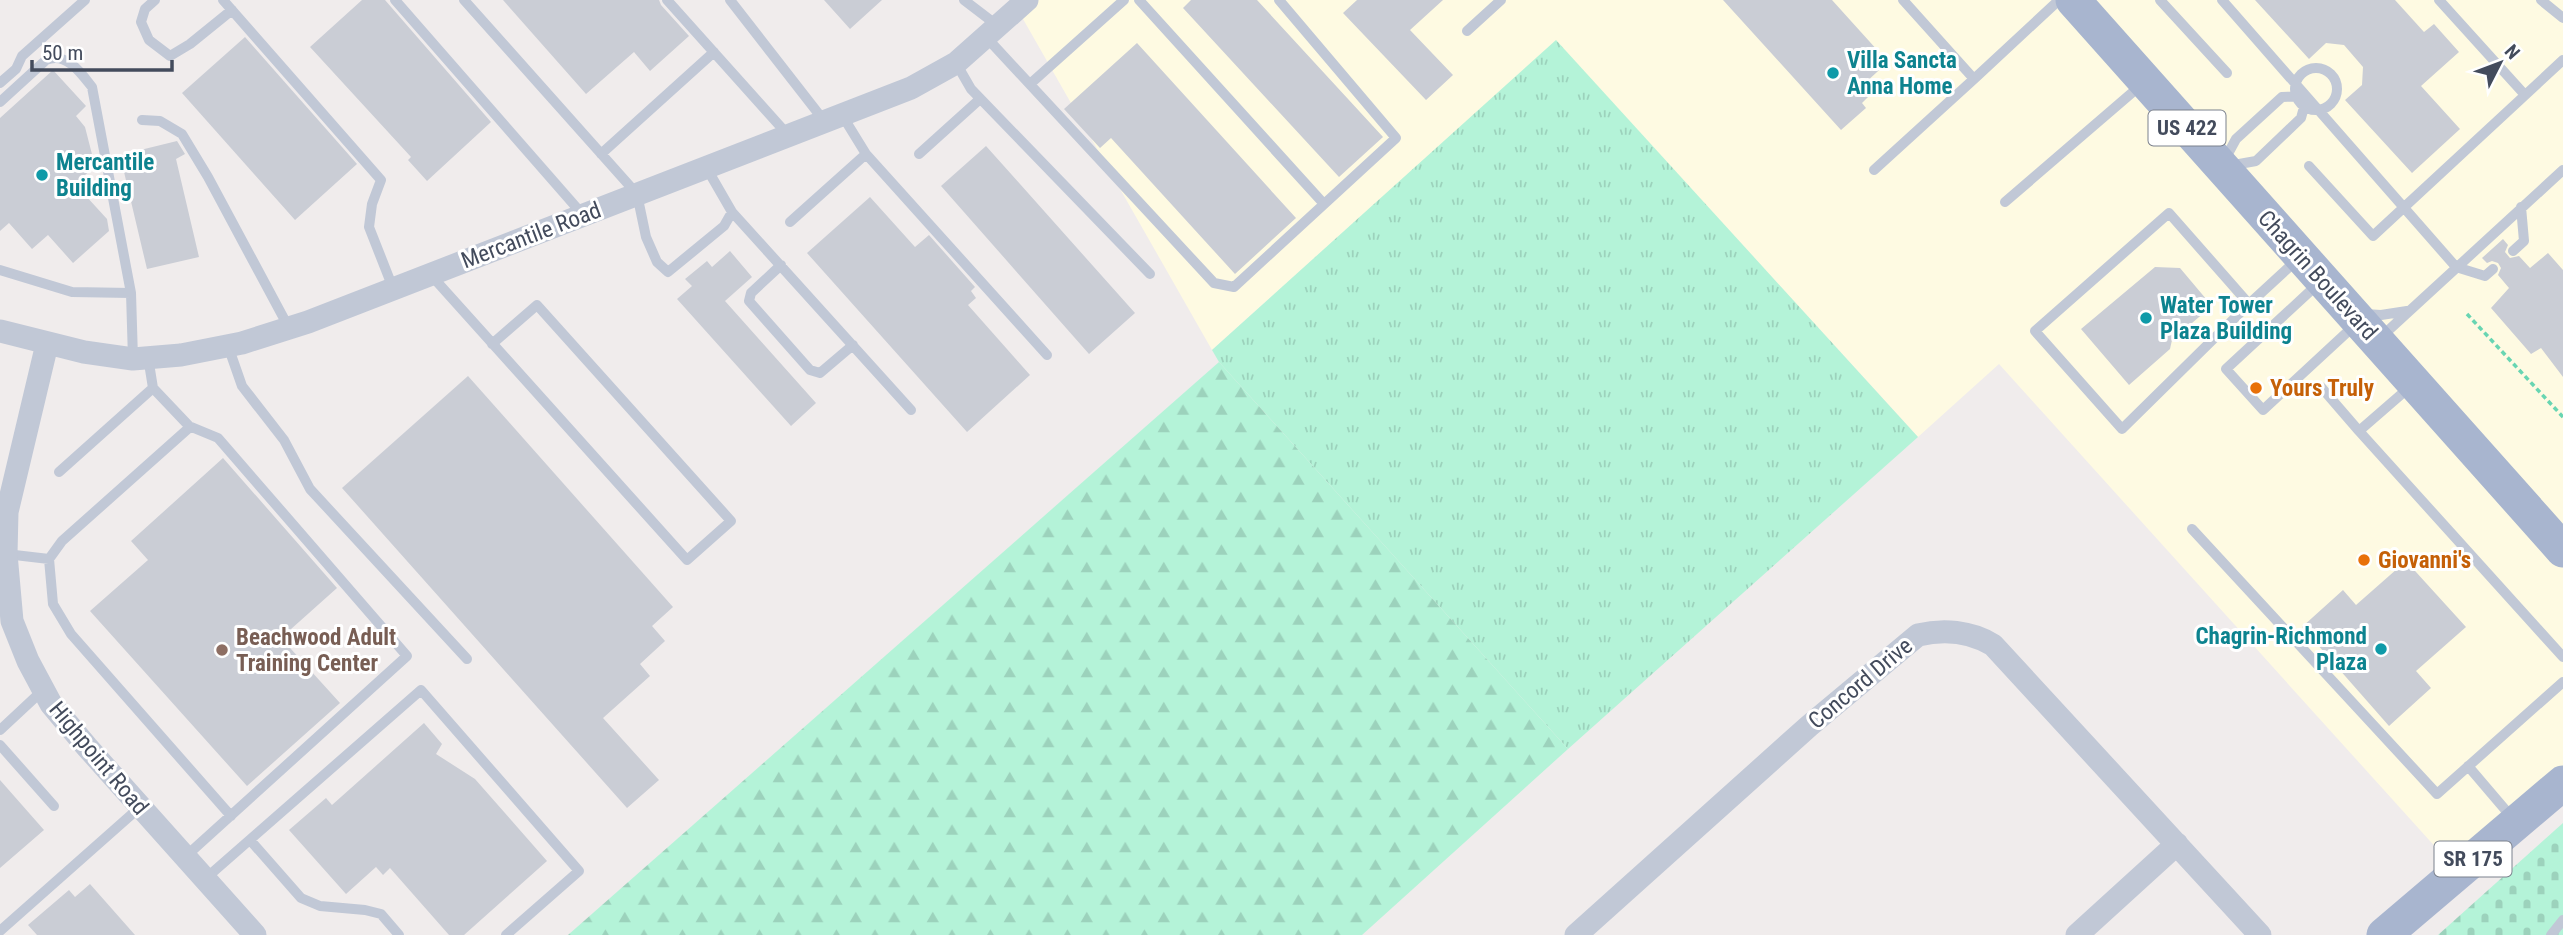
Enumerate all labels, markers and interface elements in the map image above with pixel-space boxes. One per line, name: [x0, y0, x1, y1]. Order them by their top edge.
scale bar: [32, 28, 172, 72]
north arrow: [2465, 28, 2535, 98]
text: N: [2500, 40, 2525, 64]
text: 50 m: [42, 41, 83, 65]
place label: Villa Sancta Anna Home: [1847, 47, 1957, 100]
marker: Villa Sancta Anna Home: [1825, 65, 1841, 81]
road number: US 422: [2148, 110, 2226, 146]
place label: Mercantile Building: [56, 149, 154, 202]
marker: Mercantile Building: [34, 167, 50, 183]
street label: Mercantile Road: [458, 196, 605, 274]
street label: Chagrin Boulevard: [2252, 205, 2383, 346]
place label: Water Tower Plaza Building: [2160, 292, 2292, 345]
marker: Water Tower Plaza Building: [2138, 310, 2154, 326]
place label: Yours Truly: [2270, 375, 2375, 402]
marker: Yours Truly: [2248, 380, 2264, 396]
place label: Giovanni's: [2378, 547, 2471, 574]
marker: Giovanni's: [2356, 552, 2372, 568]
place label: Chagrin-Richmond Plaza: [2195, 623, 2367, 676]
place label: Beachwood Adult Training Center: [236, 624, 396, 677]
street label: Concord Drive: [1803, 632, 1918, 735]
marker: Chagrin-Richmond Plaza: [2373, 641, 2389, 657]
marker: Beachwood Adult Training Center: [214, 642, 230, 658]
street label: Highpoint Road: [43, 696, 154, 820]
road number: SR 175: [2434, 842, 2512, 876]

